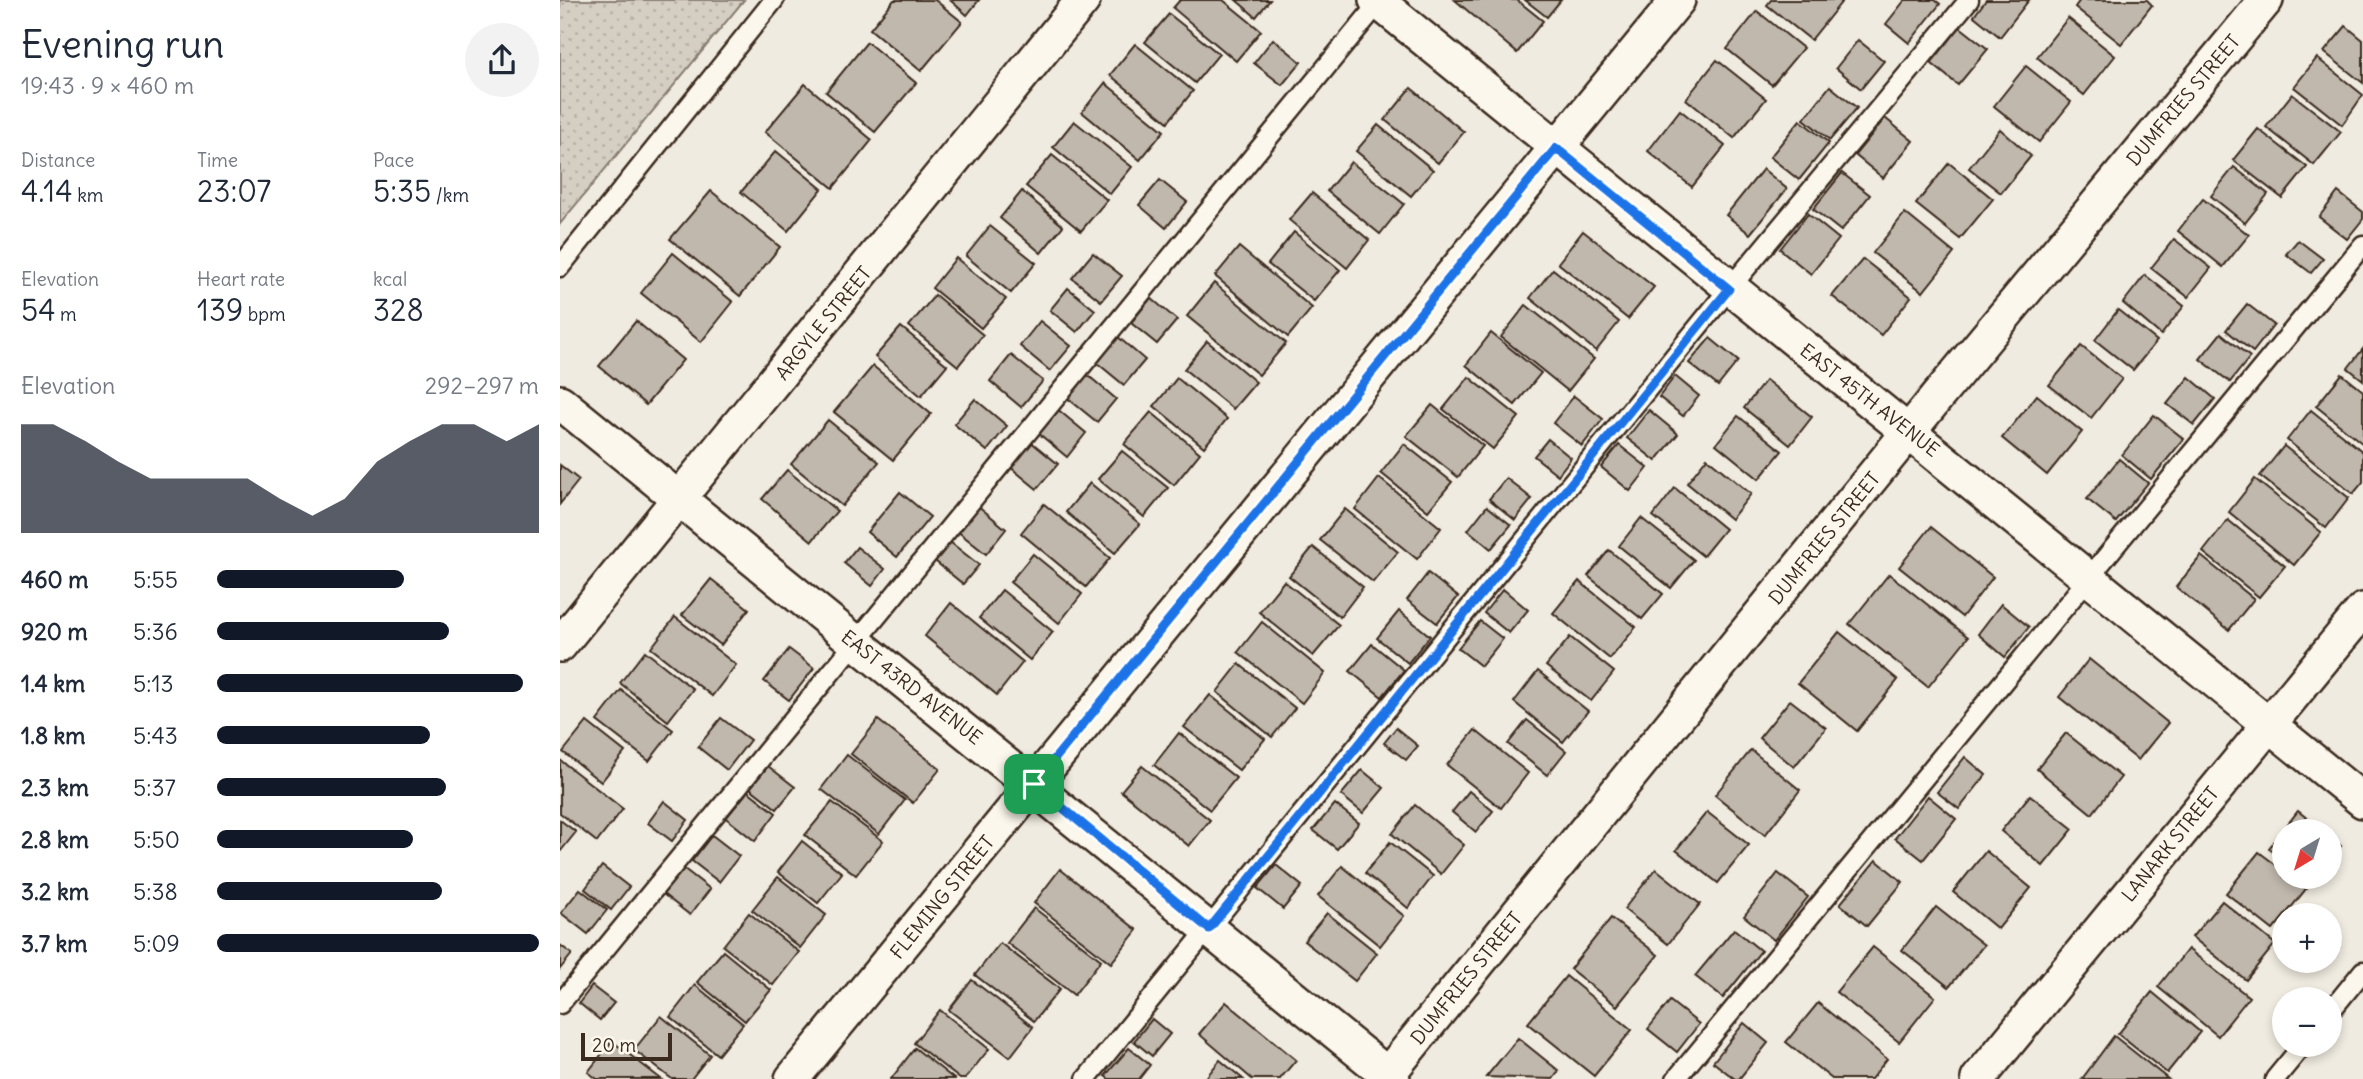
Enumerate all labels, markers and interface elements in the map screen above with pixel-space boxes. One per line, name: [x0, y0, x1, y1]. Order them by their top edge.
text: Evening run: [21, 21, 224, 68]
button: share: [465, 23, 539, 97]
street label: DUMFRIES STREET: [2121, 29, 2245, 170]
text: 19:43 · 9 × 460 m: [21, 71, 194, 100]
text: Distance: [21, 148, 95, 172]
text: Time: [197, 148, 238, 172]
text: Pace: [373, 148, 414, 172]
text: 4.14: [21, 172, 73, 210]
text: 23:07: [197, 172, 271, 210]
text: 5:35: [373, 172, 431, 210]
text: km: [73, 183, 104, 207]
text: /km: [431, 183, 469, 207]
street label: ARGYLE STREET: [770, 261, 876, 385]
text: Elevation: [21, 267, 99, 291]
text: Heart rate: [197, 267, 285, 291]
text: kcal: [373, 267, 407, 291]
text: 54: [21, 291, 56, 329]
text: 139: [197, 291, 243, 329]
text: 328: [373, 291, 424, 329]
text: m: [56, 302, 77, 326]
text: bpm: [243, 302, 286, 326]
street label: EAST 45TH AVENUE: [1795, 338, 1945, 462]
text: Elevation: [21, 371, 115, 400]
text: 292–297 m: [425, 371, 539, 400]
street label: DUMFRIES STREET: [1763, 467, 1885, 609]
text: 460 m: [21, 565, 88, 594]
text: 5:55: [133, 565, 178, 594]
text: 920 m: [21, 617, 88, 646]
text: 5:36: [133, 617, 178, 646]
street label: EAST 43RD AVENUE: [837, 625, 987, 749]
text: 1.4 km: [21, 669, 85, 698]
text: 5:13: [133, 669, 174, 698]
text: 1.8 km: [21, 721, 86, 750]
text: 5:43: [133, 721, 178, 750]
pin: [1004, 754, 1064, 814]
icon: arrive: [1015, 765, 1053, 803]
text: 2.3 km: [21, 773, 89, 802]
text: 5:37: [133, 773, 176, 802]
street label: LANARK STREET: [2116, 782, 2224, 906]
north arrow: [2272, 819, 2342, 889]
map controls: [2272, 819, 2342, 1057]
text: 2.8 km: [21, 825, 89, 854]
text: 5:50: [133, 825, 180, 854]
street label: FLEMING STREET: [885, 830, 999, 964]
text: 3.2 km: [21, 877, 89, 906]
text: 5:38: [133, 877, 178, 906]
button: +: [2272, 903, 2342, 973]
street label: DUMFRIES STREET: [1405, 907, 1527, 1049]
text: 3.7 km: [21, 929, 87, 958]
text: 5:09: [133, 929, 180, 958]
button: −: [2272, 987, 2342, 1057]
scale bar: [581, 1030, 672, 1062]
text: 20 m: [592, 1033, 636, 1057]

